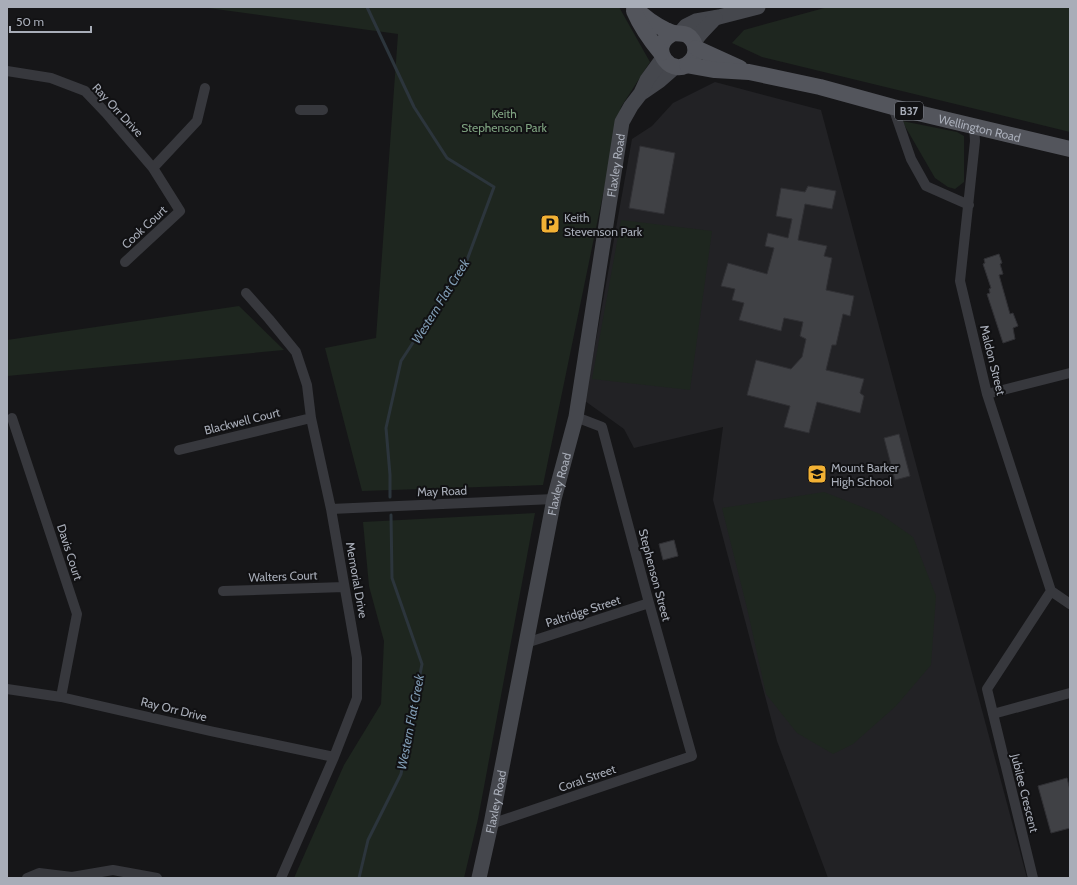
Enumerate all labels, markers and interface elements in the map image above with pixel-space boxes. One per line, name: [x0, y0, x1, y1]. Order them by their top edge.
scale bar: [10, 8, 91, 34]
text: 50 m: [16, 14, 44, 29]
street label: Ray Orr Drive: [89, 80, 147, 140]
road number: B37: [895, 102, 923, 120]
park label: Keith Stephenson Park: [461, 106, 547, 135]
street label: Wellington Road: [937, 111, 1022, 145]
street label: Flaxley Road: [603, 132, 628, 198]
street label: Cook Court: [118, 202, 170, 252]
place label: Keith Stevenson Park: [564, 210, 643, 239]
parking icon: Keith Stevenson Park: [539, 213, 561, 235]
water label: Western Flat Creek: [408, 255, 473, 346]
street label: Maldon Street: [977, 323, 1009, 397]
street label: Blackwell Court: [203, 404, 281, 438]
street label: Flaxley Road: [543, 451, 574, 517]
place label: Mount Barker High School: [831, 460, 899, 489]
school or university icon: Mount Barker High School: [806, 463, 828, 485]
street label: May Road: [417, 483, 467, 499]
street label: Davis Court: [54, 522, 86, 582]
street label: Stephenson Street: [635, 527, 675, 623]
street label: Memorial Drive: [343, 541, 371, 619]
street label: Walters Court: [248, 567, 318, 585]
street label: Paltridge Street: [544, 592, 622, 630]
water label: Western Flat Creek: [393, 672, 427, 771]
street label: Ray Orr Drive: [139, 694, 209, 724]
street label: Jubilee Crescent: [1008, 751, 1042, 834]
street label: Coral Street: [556, 761, 618, 795]
street label: Flaxley Road: [482, 769, 509, 835]

